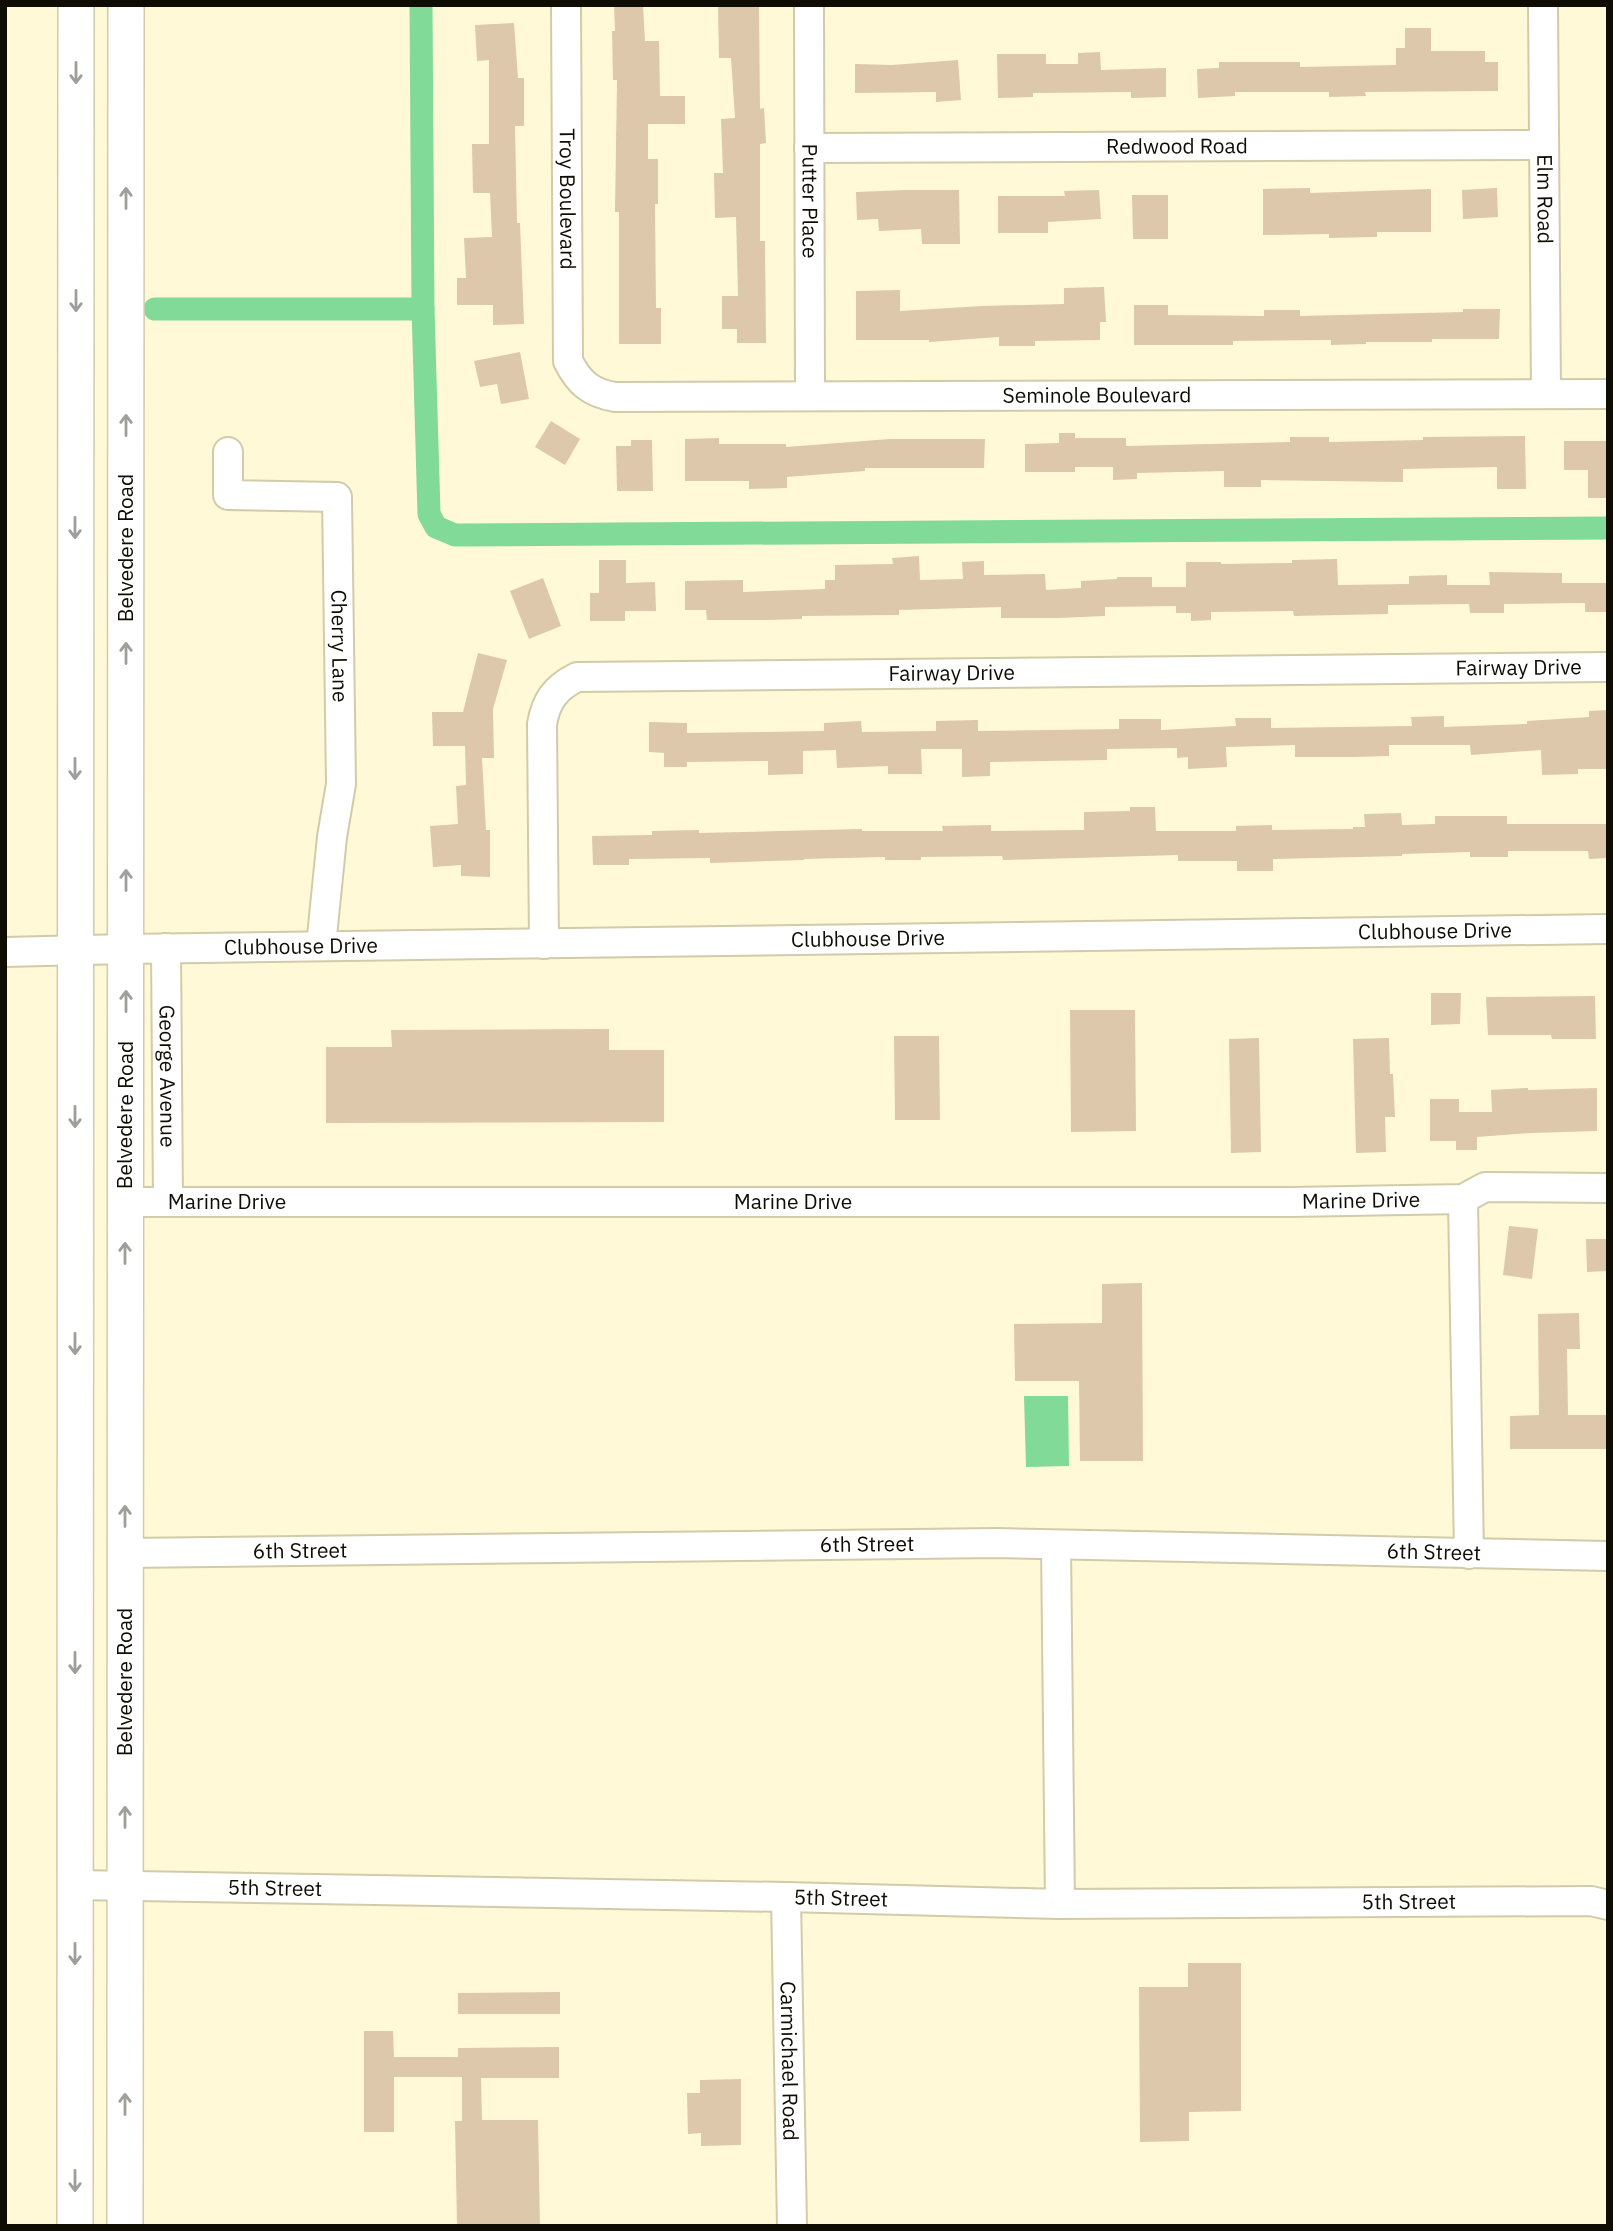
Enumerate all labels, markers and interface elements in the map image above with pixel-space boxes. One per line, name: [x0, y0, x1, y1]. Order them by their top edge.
one-way arrow: [69, 62, 83, 85]
street label: Troy Boulevard: [554, 128, 582, 270]
street label: Redwood Road: [1106, 131, 1248, 160]
street label: Putter Place: [796, 143, 825, 259]
street label: Elm Road: [1531, 154, 1560, 244]
one-way arrow: [119, 187, 133, 210]
one-way arrow: [69, 289, 83, 312]
street label: Seminole Boulevard: [1002, 380, 1191, 409]
one-way arrow: [119, 414, 133, 437]
street label: Belvedere Road: [111, 474, 139, 622]
one-way arrow: [68, 517, 82, 540]
street label: Cherry Lane: [325, 589, 355, 703]
one-way arrow: [119, 642, 133, 665]
street label: Fairway Drive: [1455, 652, 1582, 681]
street label: Fairway Drive: [888, 658, 1015, 687]
one-way arrow: [68, 758, 82, 781]
one-way arrow: [119, 869, 133, 892]
street label: Clubhouse Drive: [1358, 915, 1512, 945]
street label: Clubhouse Drive: [791, 923, 945, 953]
street label: Clubhouse Drive: [224, 931, 378, 961]
one-way arrow: [119, 990, 133, 1013]
street label: George Avenue: [153, 1004, 183, 1147]
street label: Belvedere Road: [110, 1041, 139, 1189]
one-way arrow: [68, 1105, 82, 1128]
street label: Marine Drive: [1302, 1185, 1420, 1215]
street label: Marine Drive: [168, 1187, 286, 1215]
street label: Marine Drive: [734, 1187, 852, 1215]
one-way arrow: [118, 1242, 132, 1265]
one-way arrow: [68, 1333, 82, 1356]
one-way arrow: [118, 1505, 132, 1528]
street label: 6th Street: [820, 1529, 914, 1558]
street label: 6th Street: [253, 1535, 347, 1565]
street label: 6th Street: [1386, 1536, 1481, 1566]
street label: Belvedere Road: [110, 1608, 138, 1756]
one-way arrow: [68, 1652, 82, 1675]
one-way arrow: [118, 1806, 132, 1829]
street label: 5th Street: [228, 1873, 322, 1902]
street label: 5th Street: [793, 1882, 889, 1913]
street label: 5th Street: [1361, 1887, 1456, 1915]
one-way arrow: [68, 1942, 82, 1965]
street label: Carmichael Road: [775, 1981, 805, 2141]
one-way arrow: [118, 2093, 132, 2116]
one-way arrow: [68, 2169, 82, 2192]

